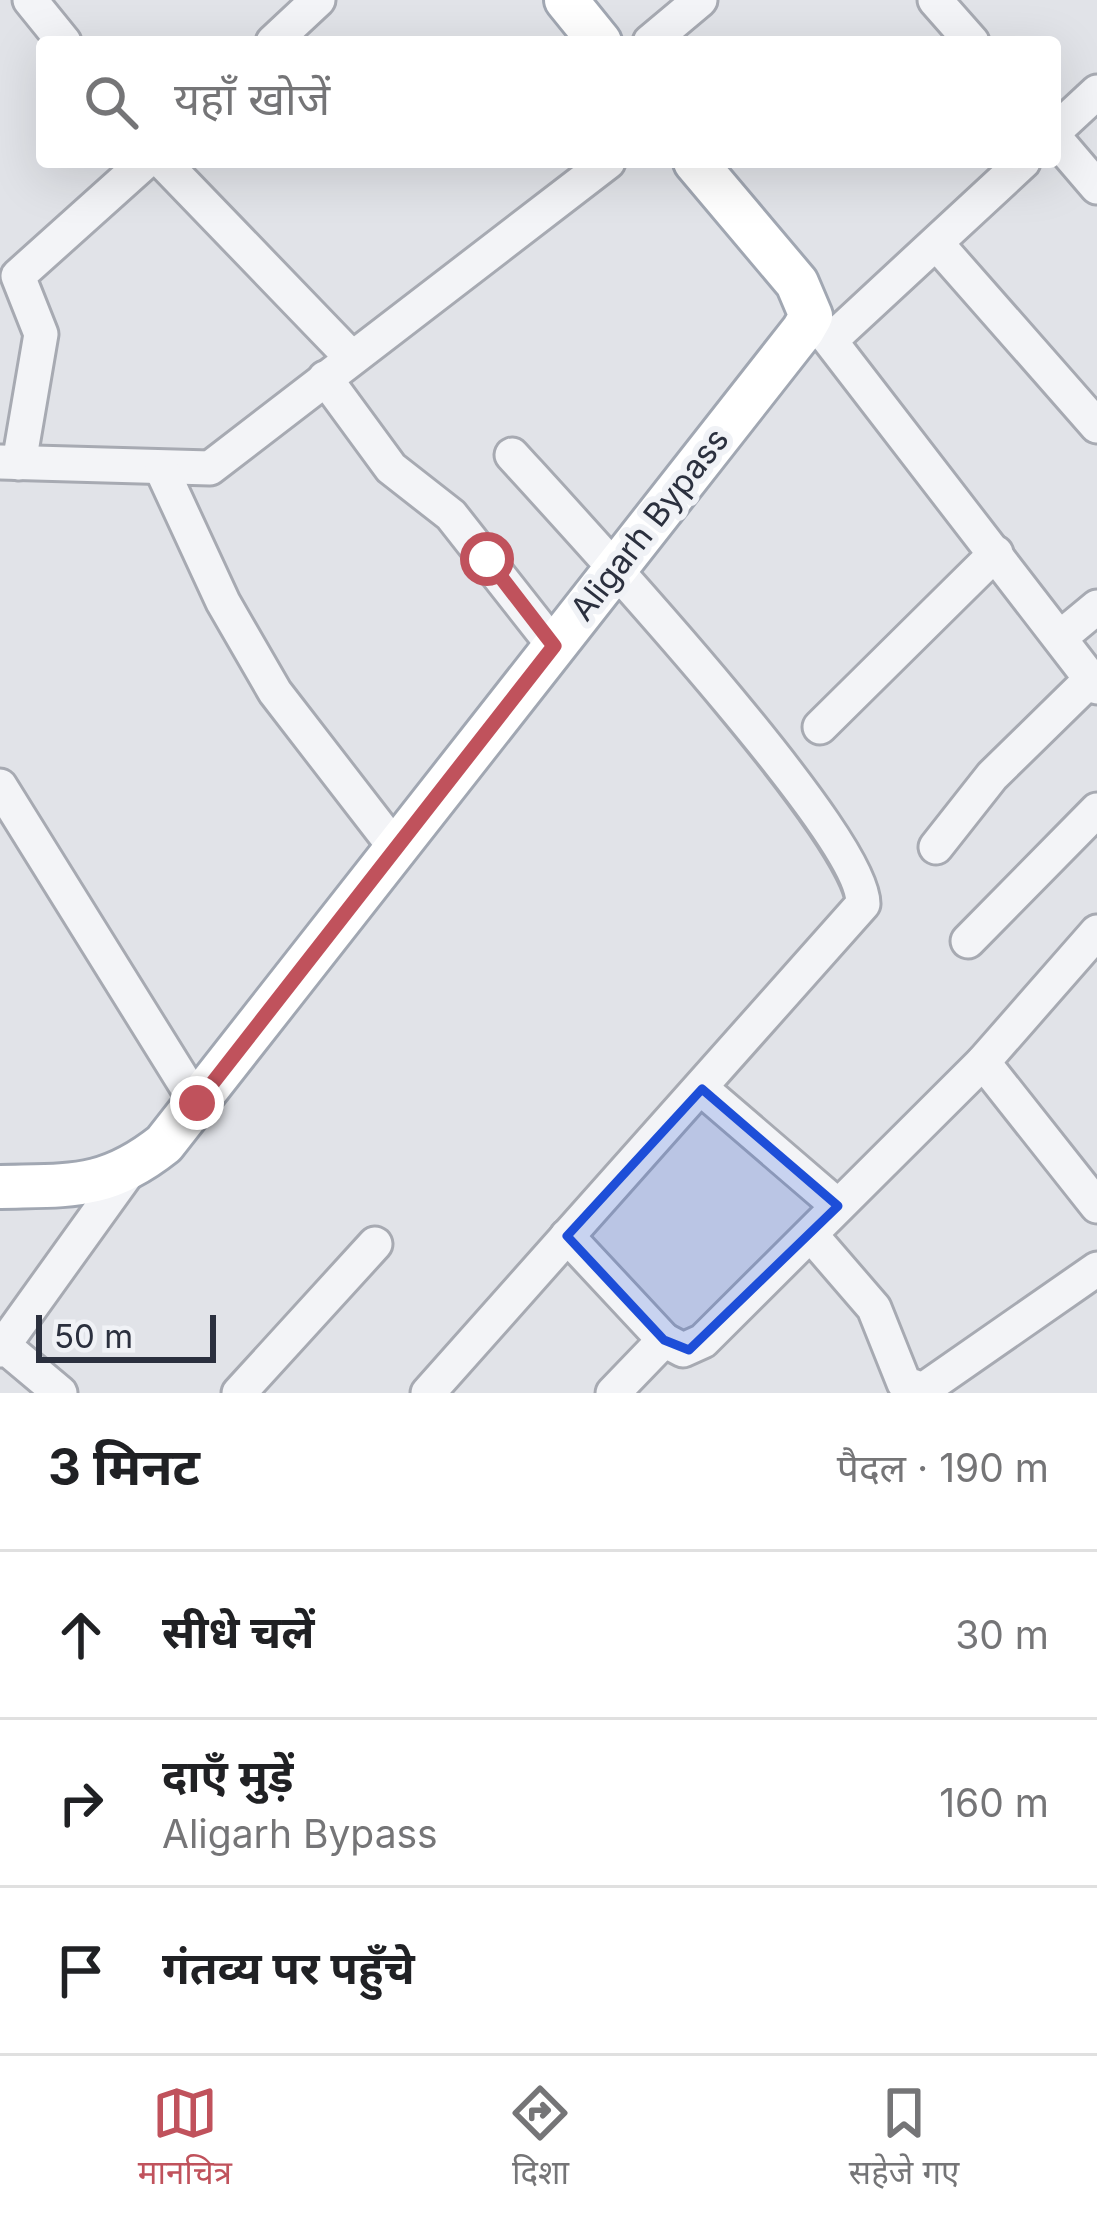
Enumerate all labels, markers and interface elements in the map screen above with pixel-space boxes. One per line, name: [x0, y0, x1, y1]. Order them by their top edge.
search box: [36, 36, 1061, 168]
icon: search: [78, 69, 144, 135]
text: यहाँ खोजें: [174, 71, 330, 126]
street label: Aligarh Bypass: [561, 420, 737, 628]
route start: [460, 532, 514, 586]
route end: [170, 1076, 224, 1130]
scale bar: [36, 1309, 216, 1362]
text: 50 m: [54, 1316, 133, 1356]
text: 3 मिनट: [48, 1436, 200, 1497]
text: पैदल · 190 m: [837, 1444, 1049, 1491]
icon: ahead: [48, 1602, 114, 1668]
text: सीधे चलें: [162, 1604, 315, 1659]
text: 30 m: [955, 1611, 1049, 1658]
text: दाएँ मुड़ें: [162, 1748, 293, 1803]
icon: right: [48, 1770, 114, 1836]
text: 160 m: [939, 1779, 1049, 1826]
text: Aligarh Bypass: [162, 1810, 438, 1857]
icon: arrive: [48, 1938, 114, 2004]
text: गंतव्य पर पहुँचे: [162, 1940, 415, 1995]
tab: मानचित्र: [138, 2080, 232, 2197]
tab: दिशा: [507, 2080, 573, 2197]
tab: सहेजे गए: [849, 2080, 959, 2197]

